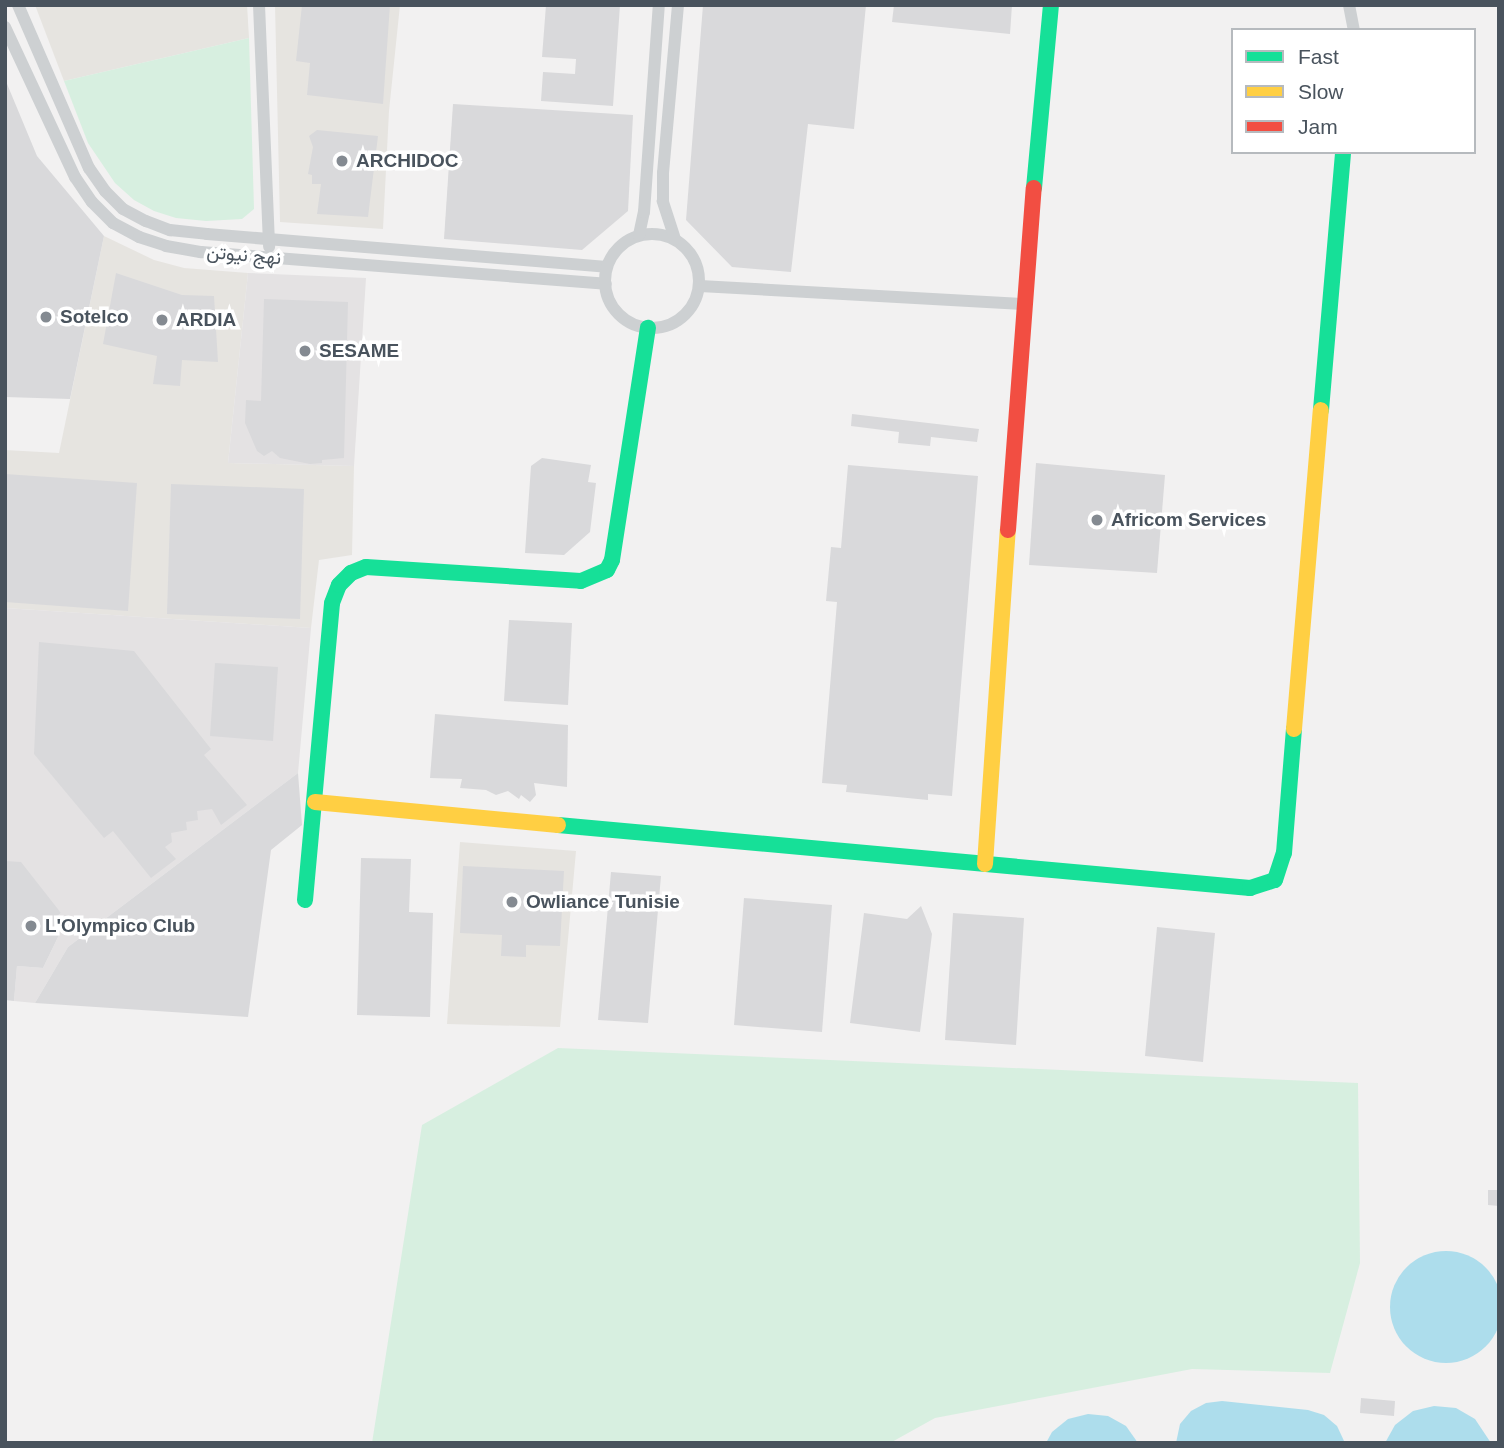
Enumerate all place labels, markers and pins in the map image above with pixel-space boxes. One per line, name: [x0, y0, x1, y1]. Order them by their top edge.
place label: ARCHIDOC: [356, 150, 458, 172]
marker: ARCHIDOC: [334, 153, 350, 169]
place label: Sotelco: [60, 306, 129, 328]
marker: Sotelco: [38, 309, 54, 325]
place label: ARDIA: [176, 309, 236, 331]
marker: ARDIA: [154, 312, 170, 328]
place label: SESAME: [319, 340, 399, 362]
marker: SESAME: [297, 343, 313, 359]
place label: Africom Services: [1111, 509, 1266, 531]
marker: Africom Services: [1089, 512, 1105, 528]
place label: Owliance Tunisie: [526, 891, 680, 913]
marker: Owliance Tunisie: [504, 894, 520, 910]
place label: L'Olympico Club: [45, 915, 195, 937]
marker: L'Olympico Club: [23, 918, 39, 934]

